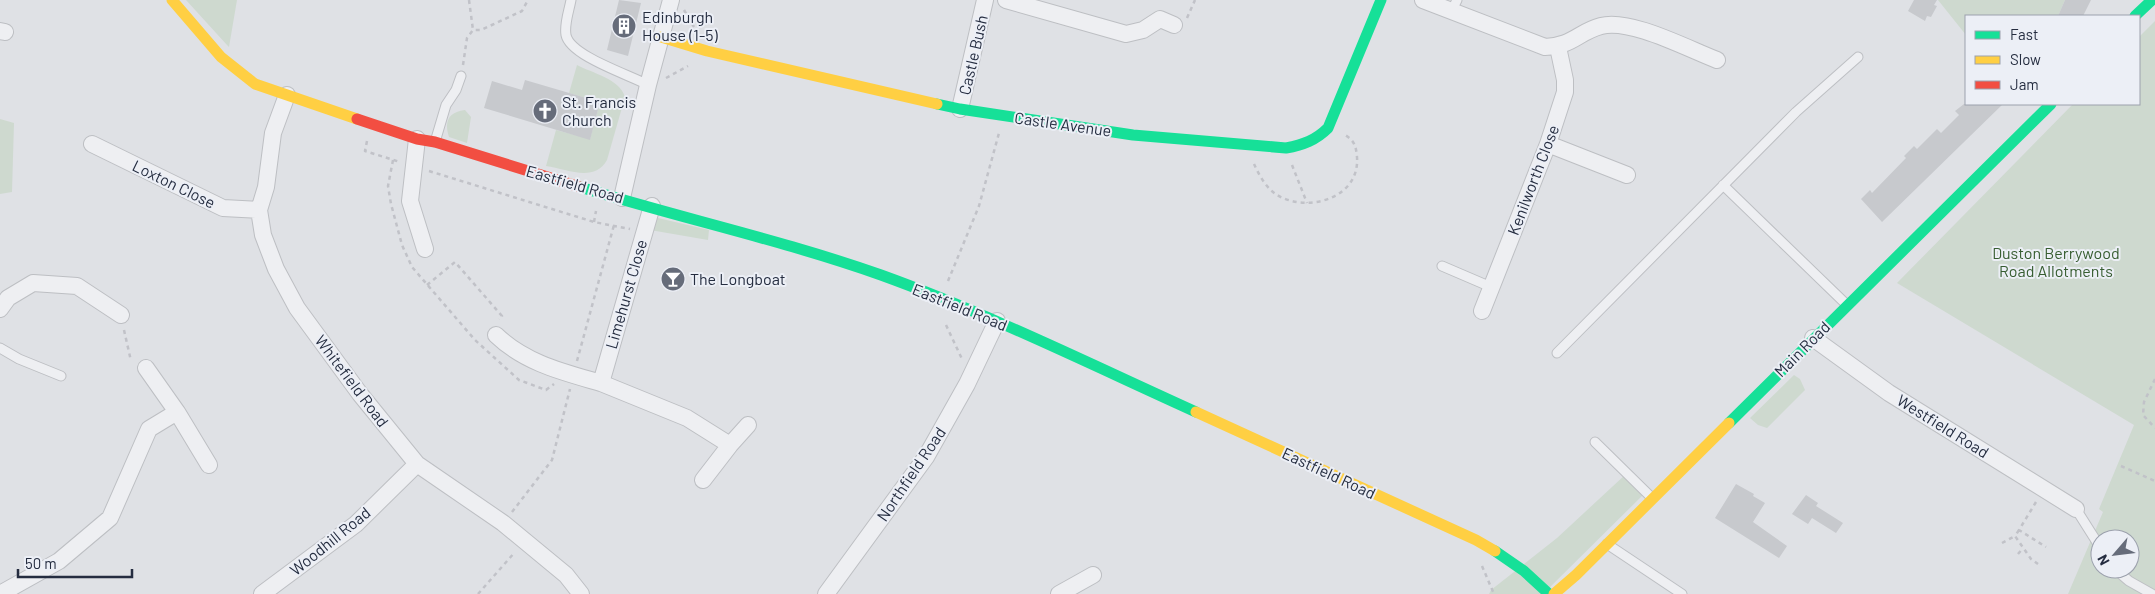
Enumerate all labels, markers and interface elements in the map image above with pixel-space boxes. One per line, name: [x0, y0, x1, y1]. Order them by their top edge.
place label: Edinburgh House (1-5): [642, 7, 718, 44]
building icon: Edinburgh House (1-5): [611, 13, 637, 39]
street label: Castle Bush: [954, 13, 991, 97]
legend: [1965, 15, 2140, 105]
text: Fast: [2010, 25, 2038, 43]
text: Slow: [2010, 50, 2041, 68]
text: Jam: [2010, 75, 2039, 93]
place label: St. Francis Church: [562, 92, 636, 129]
church icon: St. Francis Church: [532, 98, 558, 124]
street label: Castle Avenue: [1013, 107, 1113, 140]
street label: Kenilworth Close: [1503, 122, 1562, 238]
street label: Loxton Close: [130, 155, 219, 212]
street label: Eastfield Road: [524, 161, 626, 207]
street label: Limehurst Close: [601, 237, 650, 351]
park label: Duston Berrywood Road Allotments: [1992, 243, 2120, 280]
bar icon: The Longboat: [660, 266, 686, 292]
place label: The Longboat: [690, 269, 786, 288]
street label: Eastfield Road: [910, 279, 1010, 334]
street label: Main Road: [1770, 317, 1833, 380]
street label: Whitefield Road: [312, 331, 393, 430]
street label: Westfield Road: [1894, 390, 1993, 461]
street label: Northfield Road: [872, 423, 949, 524]
street label: Eastfield Road: [1280, 443, 1379, 502]
street label: Woodhill Road: [286, 502, 374, 579]
north arrow: [2090, 529, 2140, 579]
scale bar: [18, 546, 131, 578]
text: N: [2093, 552, 2113, 568]
text: 50 m: [25, 554, 57, 572]

